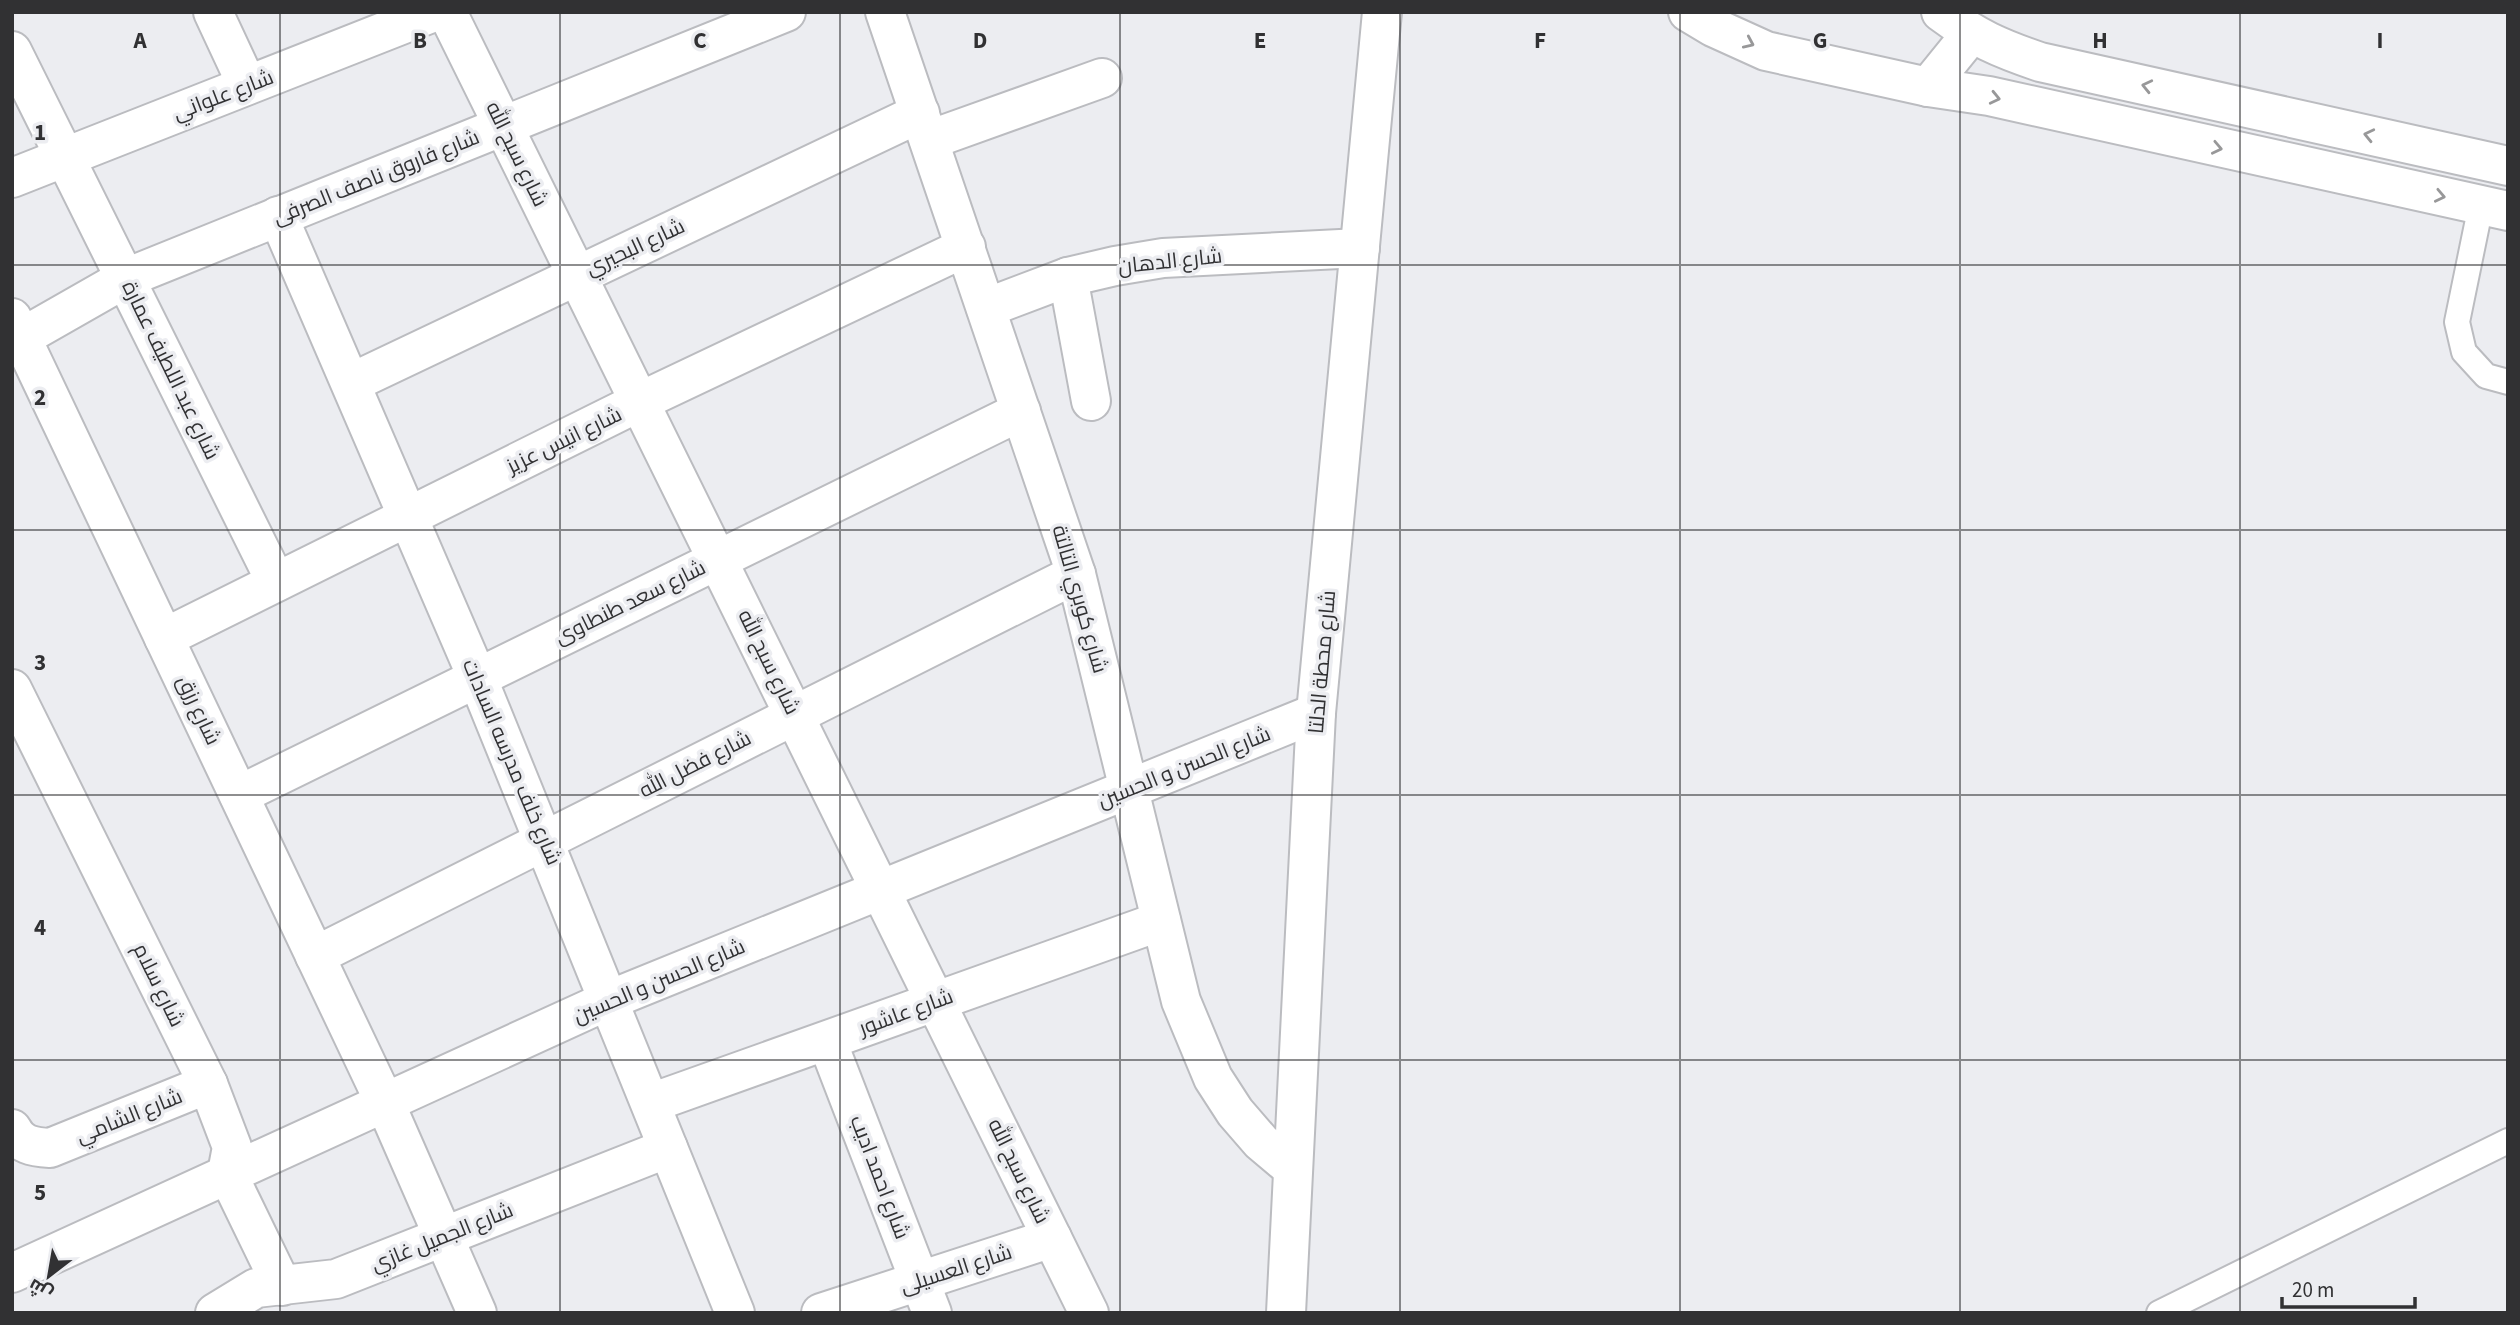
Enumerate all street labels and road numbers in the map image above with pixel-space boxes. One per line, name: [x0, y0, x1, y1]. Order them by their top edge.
street label: شارع علواني: [168, 62, 278, 129]
street label: شارع سبح الله: [479, 96, 555, 212]
street label: شارع فاروق ناصف الصرفى: [268, 122, 484, 232]
street label: شارع البحيري: [580, 211, 690, 284]
street label: شارع الدهان: [1116, 241, 1224, 281]
street label: شارع عبد اللطيف عمارة: [115, 276, 227, 464]
street label: شارع انيس عزيز: [500, 399, 627, 481]
street label: شارع كوبري التالتة: [1044, 521, 1115, 677]
street label: شارع سعد طنطاوى: [549, 552, 711, 652]
street label: شارع محطة الدلتا: [1301, 589, 1343, 735]
street label: شارع سبح الله: [731, 604, 807, 720]
street label: شارع خلف مدرسه السادات: [455, 654, 569, 870]
street label: شارع رزق: [170, 670, 228, 750]
street label: شارع الحسن و الحسين: [1093, 719, 1275, 815]
street label: شارع فضل الله: [634, 723, 756, 805]
street label: شارع الحسن و الحسين: [568, 931, 750, 1031]
street label: شارع سلام: [126, 938, 192, 1032]
street label: شارع عاشور: [854, 981, 957, 1043]
street label: شارع الشامي: [71, 1081, 187, 1152]
street label: شارع احمد اديب: [843, 1111, 917, 1243]
street label: شارع سبح الله: [981, 1113, 1057, 1229]
street label: شارع الجميل غازي: [366, 1195, 518, 1280]
street label: شارع العسيلى: [896, 1237, 1016, 1301]

